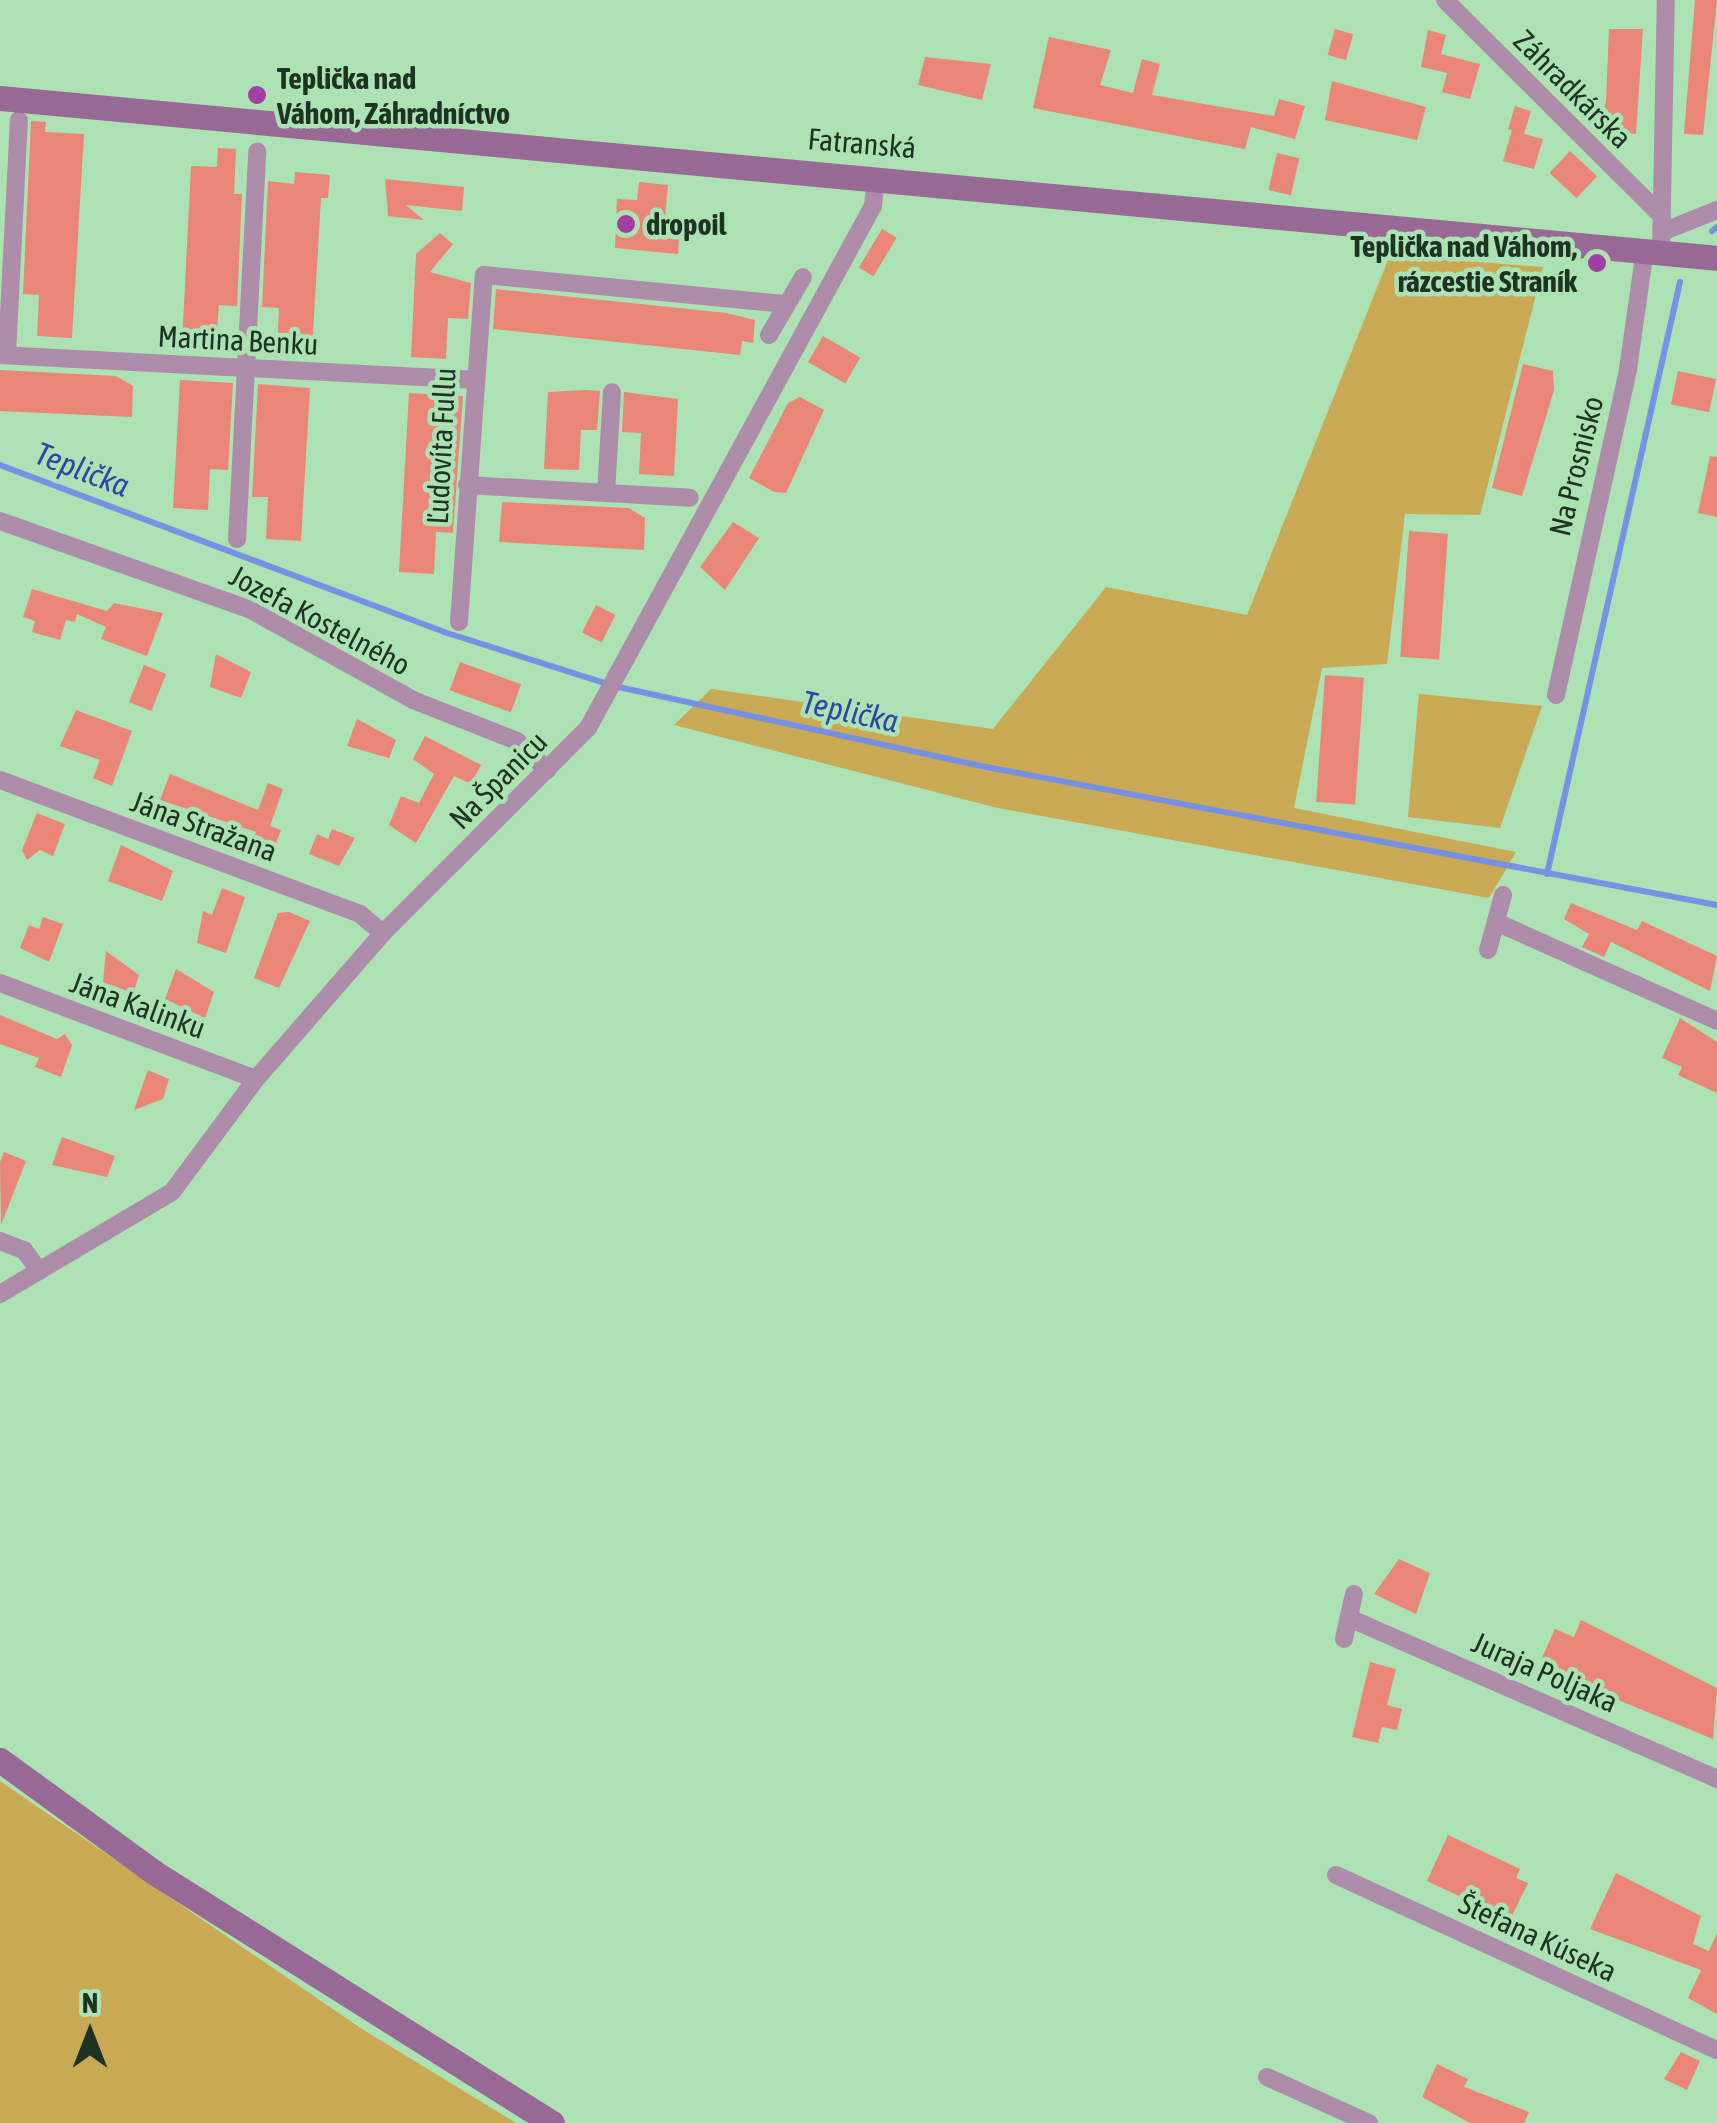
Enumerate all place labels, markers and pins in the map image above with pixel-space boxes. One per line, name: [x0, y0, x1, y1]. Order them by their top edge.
place label: Teplička nad Váhom, Záhradníctvo: [277, 60, 510, 130]
marker: Teplička nad Váhom, Záhradníctvo: [246, 84, 268, 106]
place label: dropoil: [646, 206, 726, 242]
marker: dropoil: [615, 213, 637, 235]
place label: Teplička nad Váhom, rázcestie Straník: [1350, 228, 1577, 298]
marker: Teplička nad Váhom, rázcestie Straník: [1586, 252, 1608, 274]

